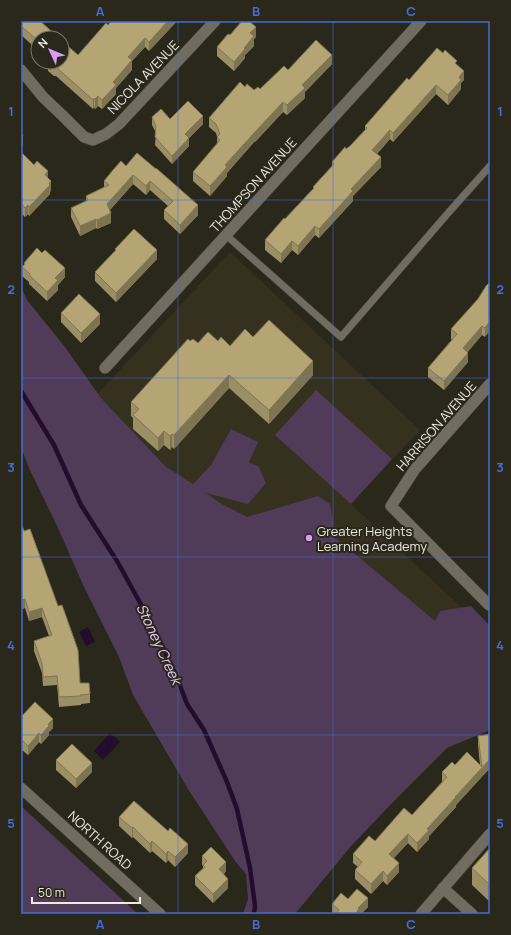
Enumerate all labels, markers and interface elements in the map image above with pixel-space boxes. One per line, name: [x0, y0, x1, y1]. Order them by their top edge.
text: A: [96, 2, 105, 20]
text: B: [252, 2, 260, 20]
text: C: [406, 2, 416, 20]
north arrow: [30, 30, 70, 70]
text: N: [34, 35, 51, 51]
street label: NICOLA AVENUE: [103, 36, 183, 118]
text: 1: [8, 102, 14, 120]
text: 1: [497, 102, 503, 120]
street label: THOMPSON AVENUE: [206, 134, 300, 236]
text: 2: [7, 280, 15, 298]
text: 2: [496, 280, 504, 298]
street label: HARRISON AVENUE: [392, 377, 480, 475]
text: 3: [7, 458, 15, 476]
text: 3: [496, 458, 504, 476]
place label: Greater Heights Learning Academy: [317, 522, 427, 555]
marker: Greater Heights Learning Academy: [304, 533, 314, 543]
water label: Stoney Creek: [132, 600, 187, 689]
text: 4: [7, 636, 15, 654]
text: 4: [496, 636, 504, 654]
street label: NORTH ROAD: [64, 807, 136, 874]
text: 5: [7, 814, 15, 832]
text: 5: [496, 814, 504, 832]
scale bar: [32, 879, 140, 905]
text: 50 m: [38, 884, 65, 901]
text: A: [96, 915, 105, 933]
text: B: [252, 915, 260, 933]
text: C: [406, 915, 416, 933]

